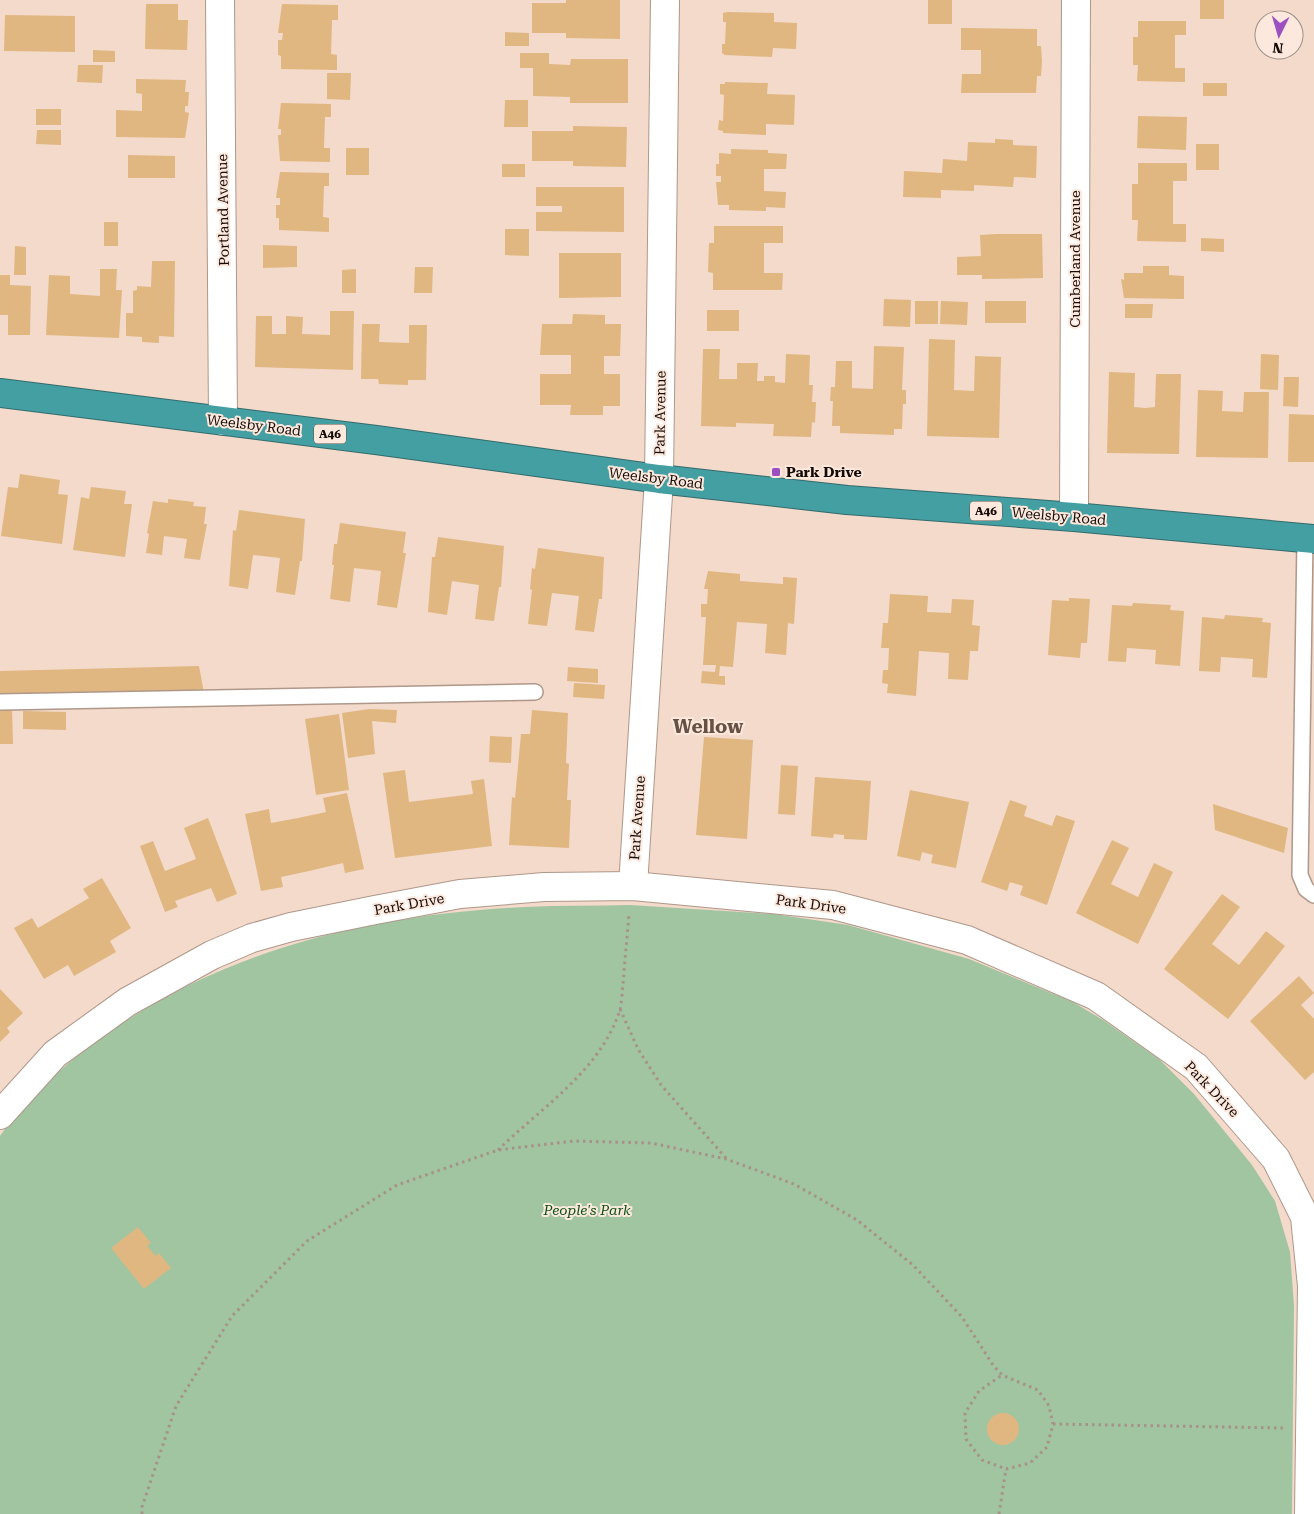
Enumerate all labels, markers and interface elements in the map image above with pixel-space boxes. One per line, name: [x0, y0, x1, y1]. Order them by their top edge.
north arrow: [1254, 10, 1304, 60]
text: N: [1272, 39, 1284, 56]
street label: Portland Avenue: [214, 153, 232, 266]
street label: Cumberland Avenue: [1067, 190, 1083, 328]
street label: Park Avenue: [651, 370, 669, 455]
street label: Weelsby Road: [206, 411, 302, 439]
road number: A46: [314, 424, 346, 444]
street label: Weelsby Road: [608, 464, 704, 492]
place label: Park Drive: [786, 464, 862, 480]
marker: Park Drive: [770, 466, 782, 478]
road number: A46: [970, 502, 1002, 520]
street label: Weelsby Road: [1011, 504, 1107, 528]
district label: Wellow: [673, 715, 744, 738]
street label: Park Avenue: [626, 775, 648, 861]
street label: Park Drive: [373, 890, 446, 918]
street label: Park Drive: [775, 891, 848, 917]
street label: Park Drive: [1182, 1058, 1243, 1120]
park label: People's Park: [542, 1202, 631, 1218]

